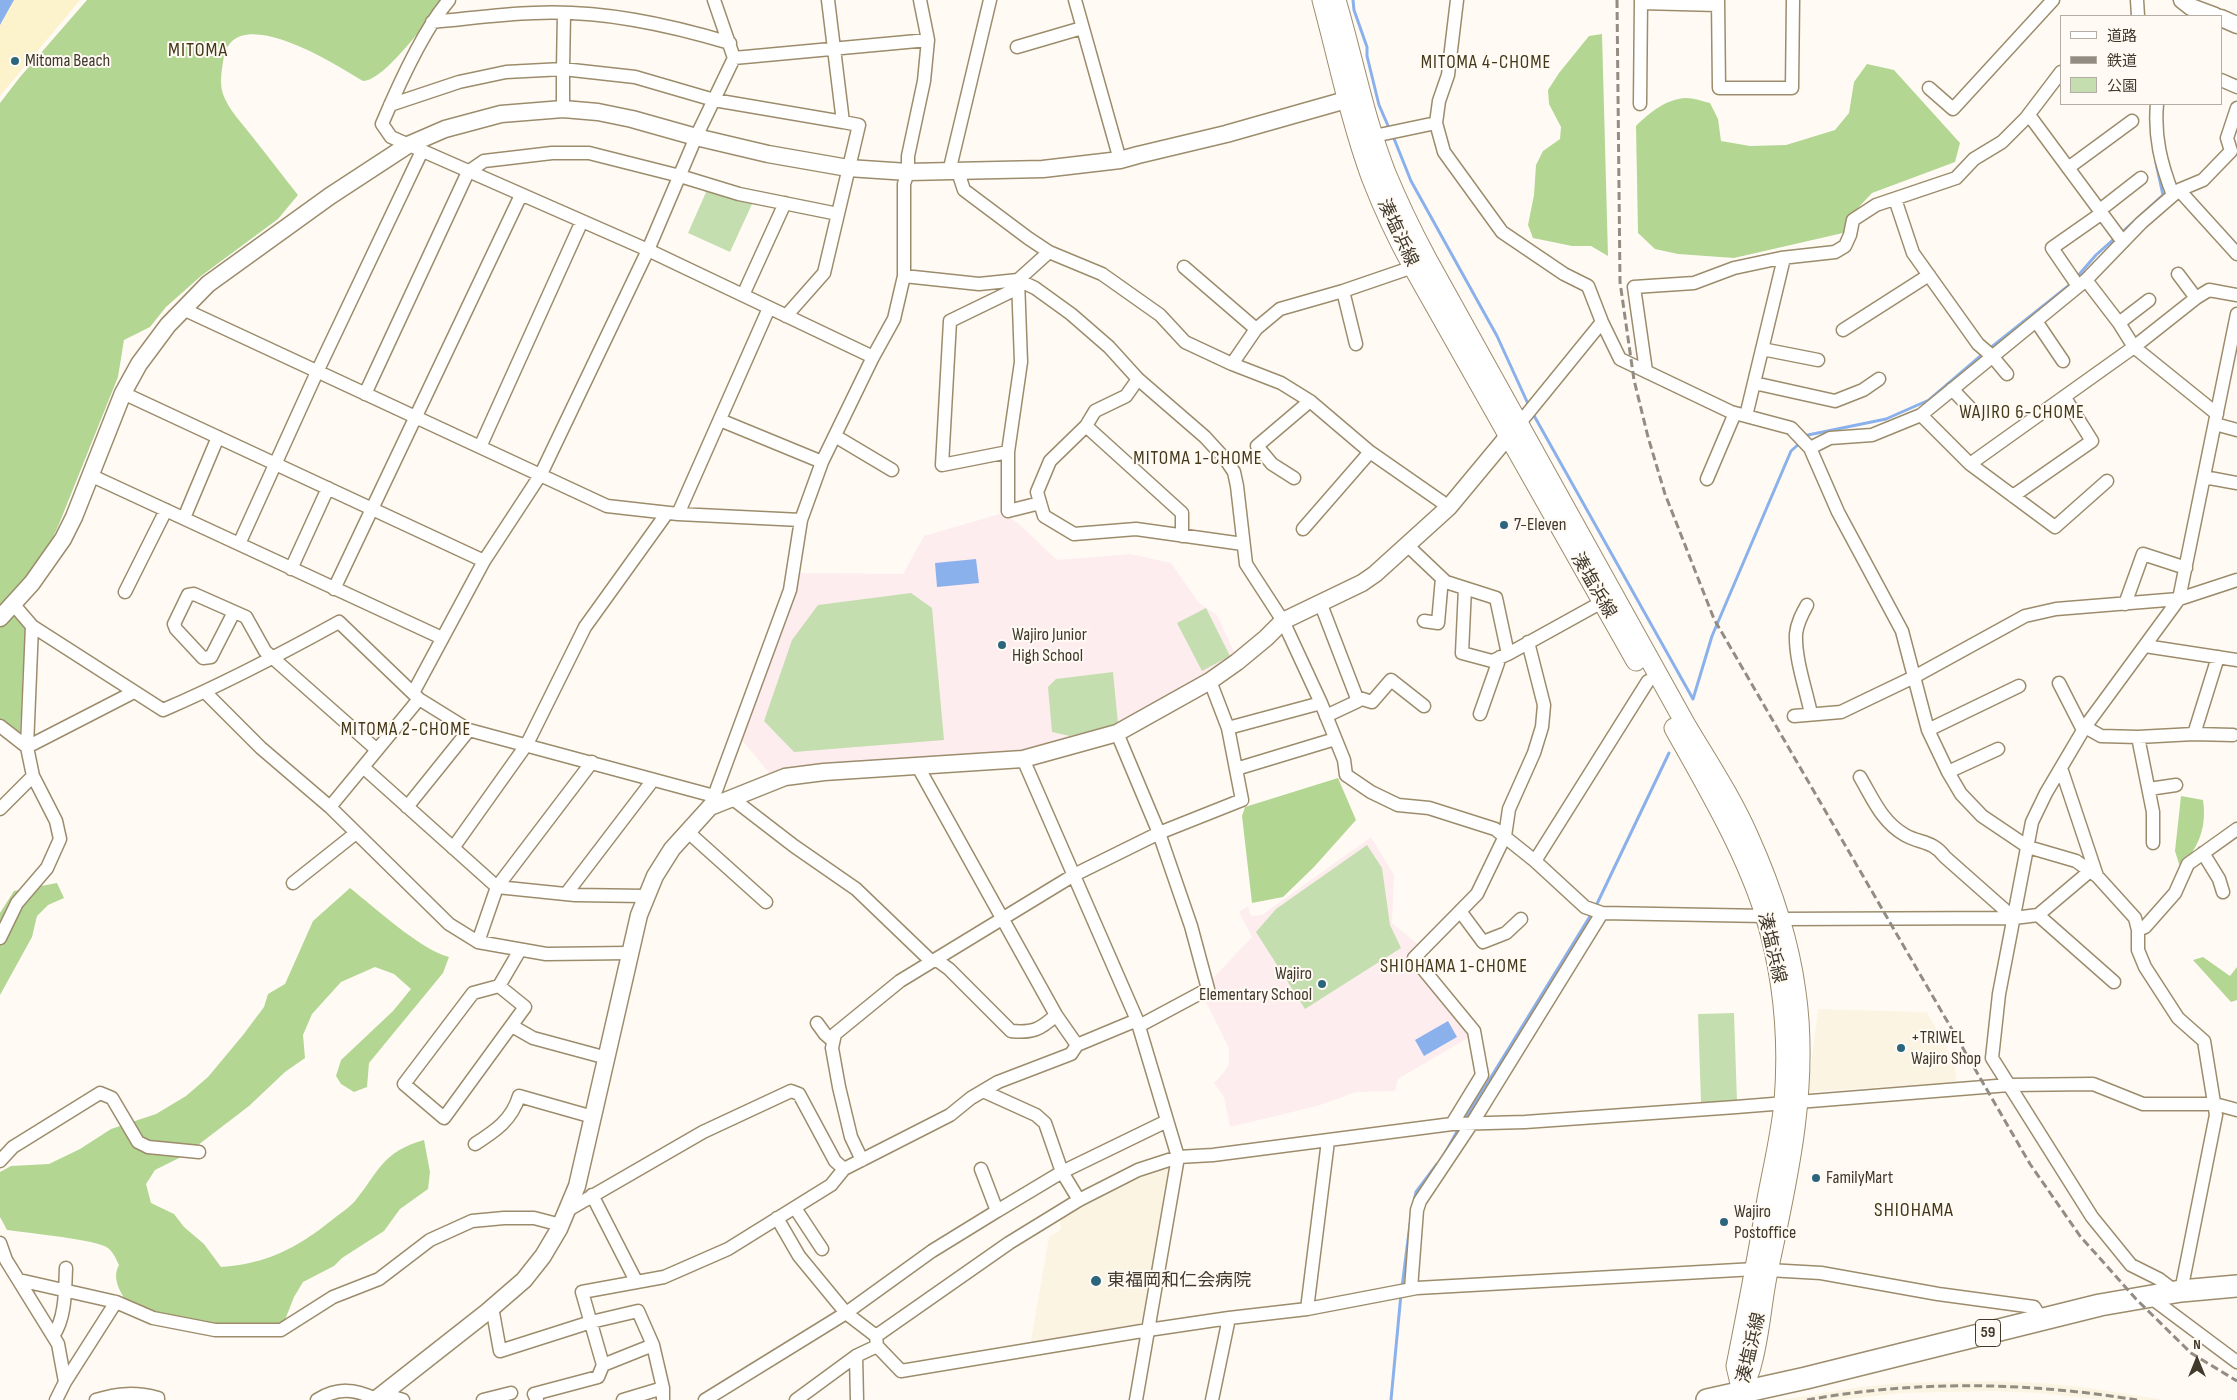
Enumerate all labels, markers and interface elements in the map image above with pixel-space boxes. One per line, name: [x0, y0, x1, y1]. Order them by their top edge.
legend: [2060, 15, 2222, 105]
text: 道路: [2107, 27, 2137, 46]
district label: MITOMA: [167, 39, 229, 63]
place label: Mitoma Beach: [25, 50, 110, 72]
district label: MITOMA 4-CHOME: [1419, 52, 1553, 74]
text: 鉄道: [2107, 52, 2137, 71]
marker: Mitoma Beach: [9, 55, 21, 67]
text: 公園: [2107, 77, 2137, 96]
street label: 湊塩浜線: [1372, 196, 1422, 270]
district label: WAJIRO 6-CHOME: [1957, 402, 2087, 424]
district label: MITOMA 1-CHOME: [1132, 448, 1264, 470]
place label: 7-Eleven: [1514, 514, 1567, 536]
marker: 7-Eleven: [1498, 519, 1510, 531]
street label: 湊塩浜線: [1566, 549, 1620, 623]
place label: Wajiro Junior High School: [1012, 624, 1087, 666]
marker: Wajiro Junior High School: [996, 639, 1008, 651]
district label: MITOMA 2-CHOME: [339, 719, 473, 741]
street label: 湊塩浜線: [1752, 910, 1790, 986]
district label: SHIOHAMA 1-CHOME: [1378, 956, 1530, 978]
place label: Wajiro Elementary School: [1199, 963, 1312, 1006]
marker: Wajiro Elementary School: [1316, 978, 1328, 990]
place label: +TRIWEL Wajiro Shop: [1911, 1027, 1981, 1070]
marker: +TRIWEL Wajiro Shop: [1895, 1042, 1907, 1054]
place label: FamilyMart: [1826, 1167, 1893, 1189]
marker: FamilyMart: [1810, 1172, 1822, 1184]
district label: SHIOHAMA: [1873, 1199, 1955, 1223]
place label: Wajiro Postoffice: [1734, 1201, 1796, 1244]
marker: Wajiro Postoffice: [1718, 1216, 1730, 1228]
place label: 東福岡和仁会病院: [1107, 1270, 1251, 1292]
marker: 東福岡和仁会病院: [1089, 1274, 1103, 1288]
street label: 湊塩浜線: [1733, 1310, 1771, 1386]
road number: 59: [1976, 1320, 2000, 1346]
north arrow: [2172, 1335, 2222, 1385]
text: N: [2193, 1336, 2201, 1353]

